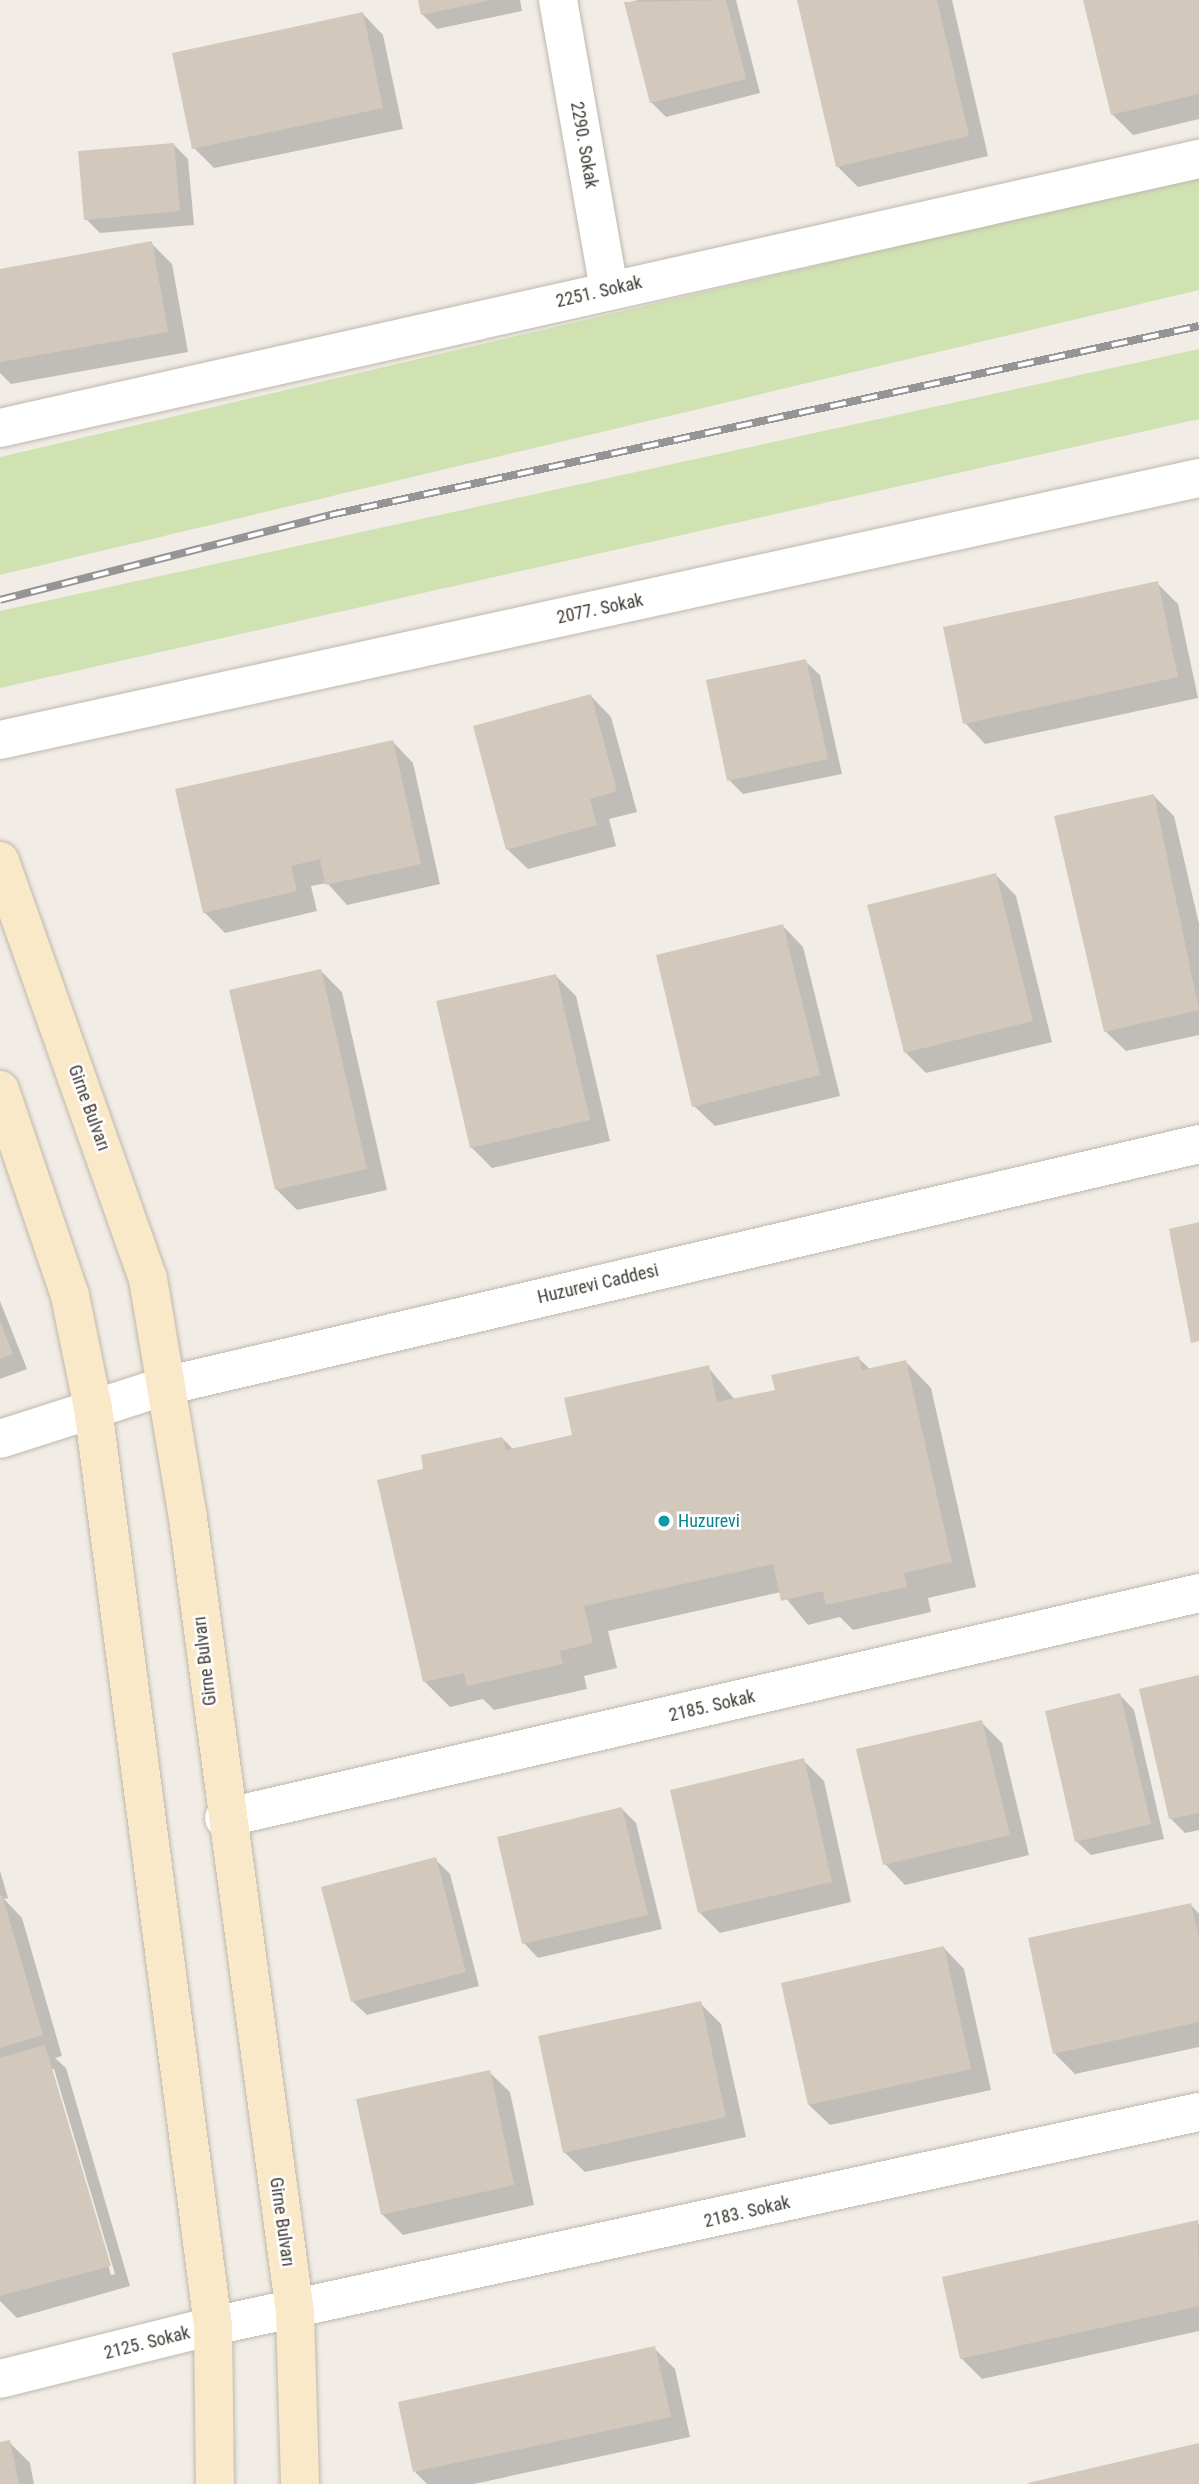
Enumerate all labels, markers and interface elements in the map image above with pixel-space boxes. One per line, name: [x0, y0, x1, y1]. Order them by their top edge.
street label: 2290. Sokak: [566, 100, 602, 190]
street label: 2251. Sokak: [554, 272, 644, 312]
street label: 2077. Sokak: [555, 589, 645, 629]
street label: Girne Bulvarı: [63, 1062, 115, 1154]
street label: Huzurevi Caddesi: [535, 1260, 661, 1308]
place label: Huzurevi: [678, 1510, 740, 1532]
marker: Huzurevi: [656, 1513, 672, 1529]
street label: Girne Bulvarı: [189, 1615, 221, 1707]
street label: 2185. Sokak: [667, 1686, 757, 1726]
street label: Girne Bulvarı: [265, 2176, 299, 2268]
street label: 2183. Sokak: [702, 2192, 792, 2232]
street label: 2125. Sokak: [102, 2322, 192, 2364]

